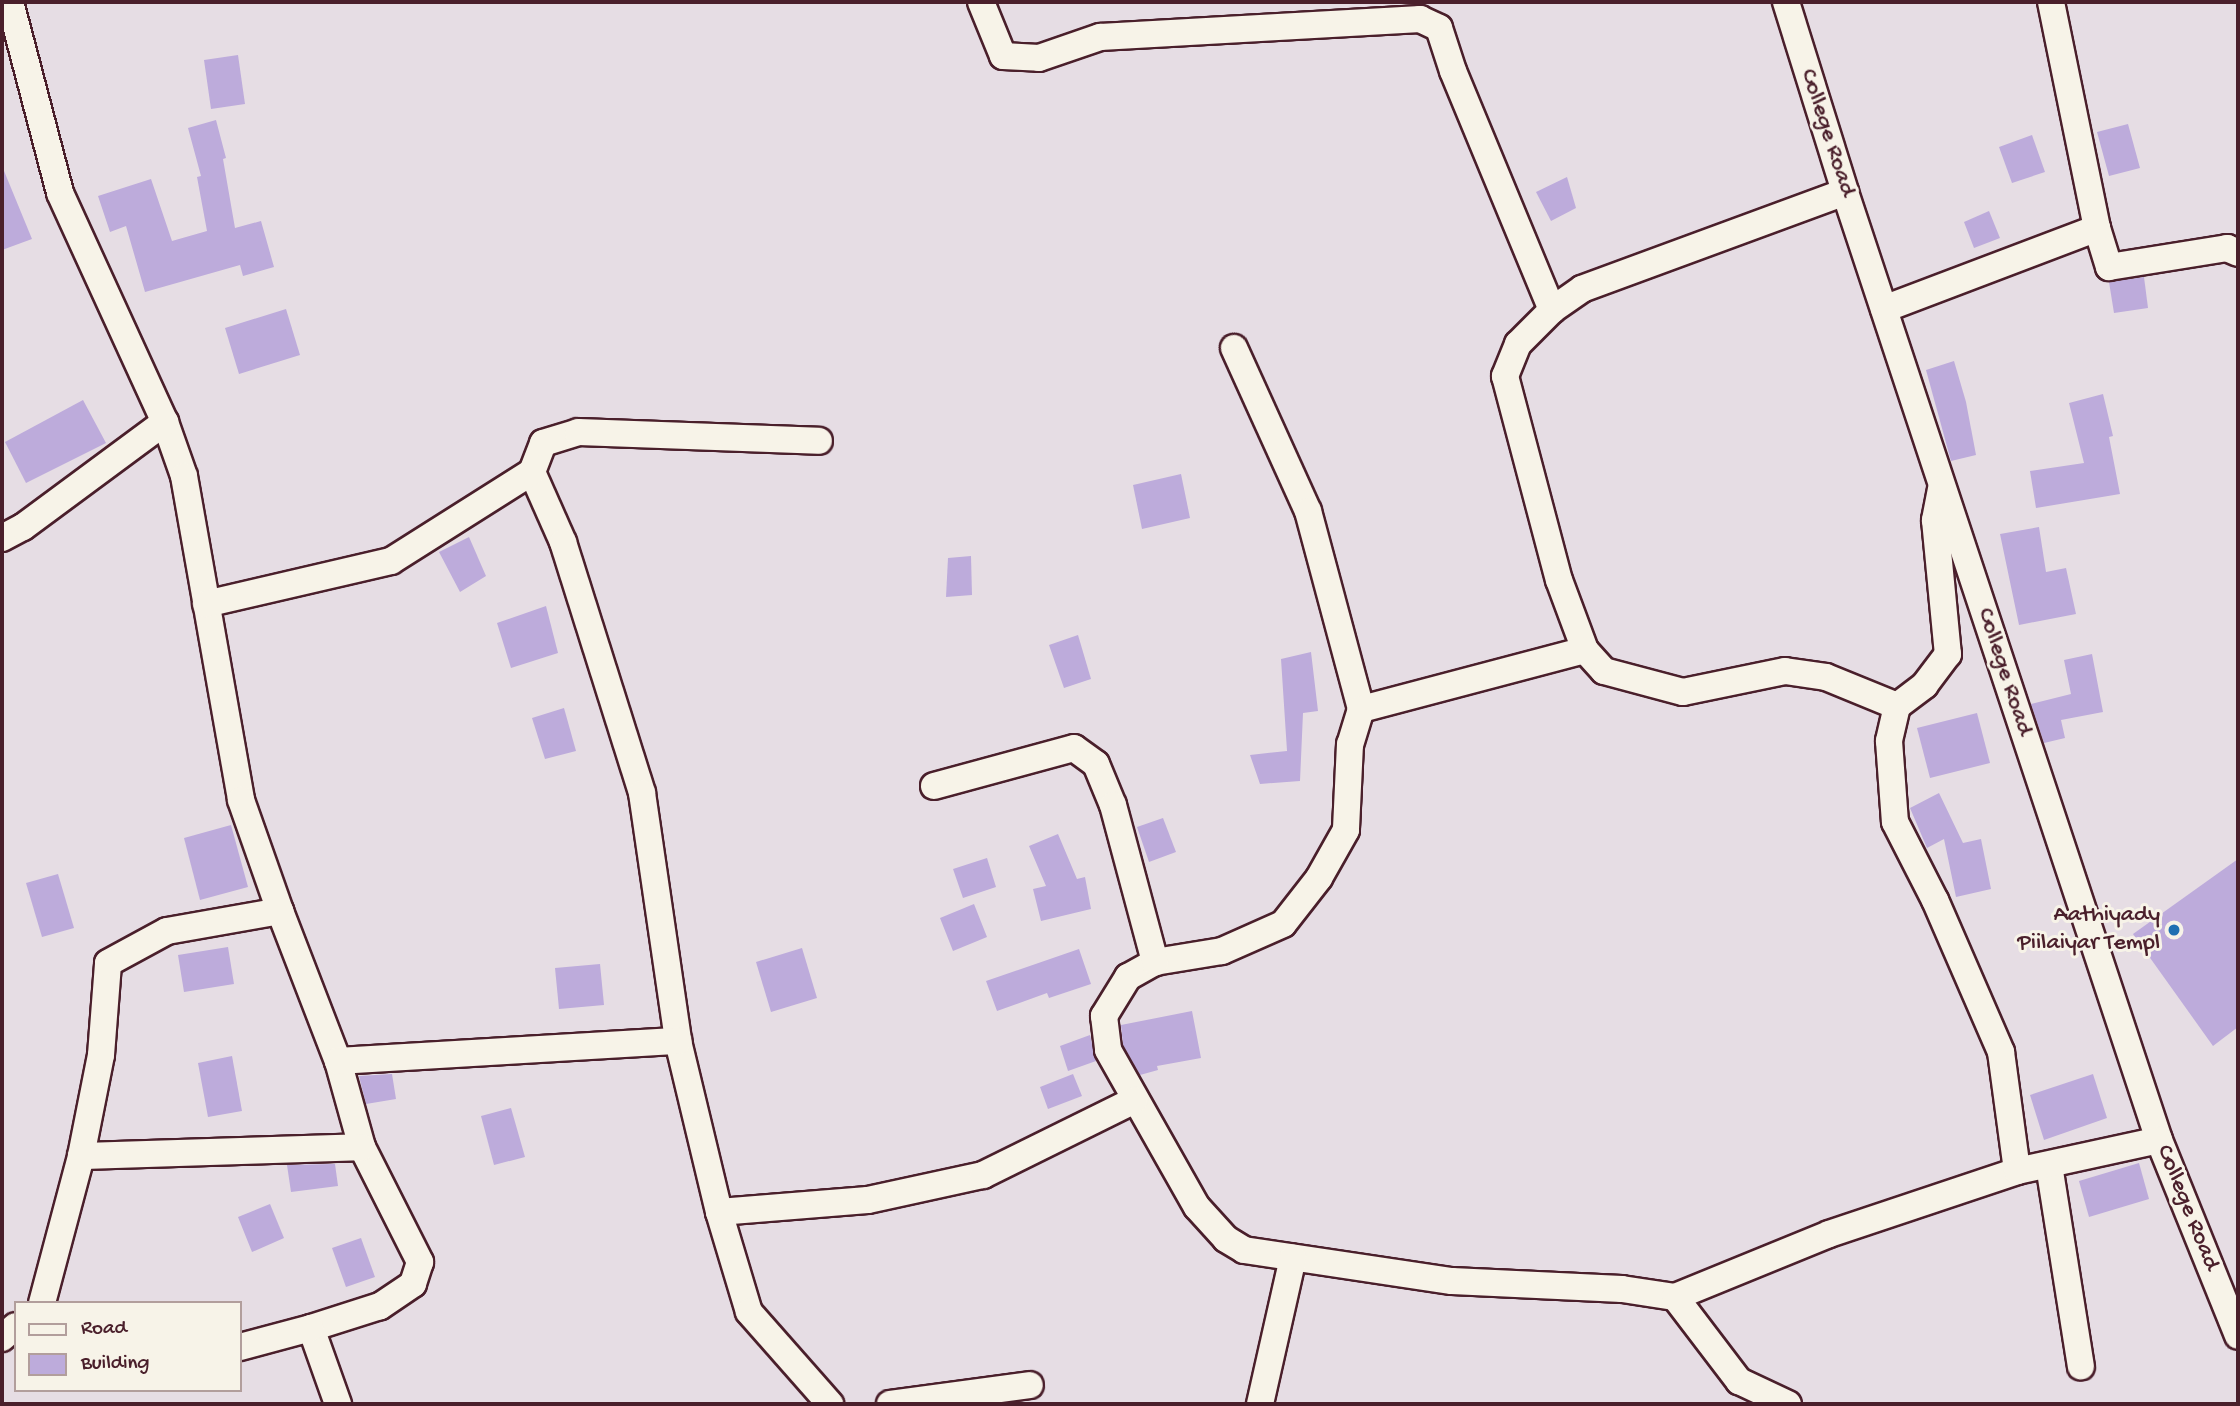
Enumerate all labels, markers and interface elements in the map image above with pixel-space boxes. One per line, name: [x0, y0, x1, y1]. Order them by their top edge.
street label: College Road: [1793, 66, 1861, 200]
street label: College Road: [1970, 605, 2038, 739]
place label: Aathiyady Piilaiyar Templ: [2017, 902, 2160, 958]
marker: Aathiyady Piilaiyar Templ: [2166, 922, 2182, 938]
street label: College Road: [2149, 1141, 2225, 1275]
legend: [14, 1301, 242, 1392]
text: Road: [81, 1317, 127, 1342]
text: Building: [81, 1352, 150, 1377]

